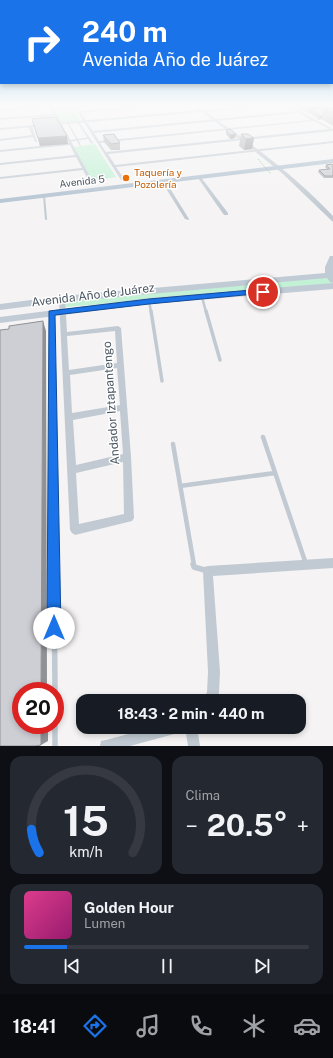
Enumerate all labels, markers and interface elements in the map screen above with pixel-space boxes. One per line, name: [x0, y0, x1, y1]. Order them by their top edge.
text: 240 m: [82, 15, 168, 48]
icon: right: [16, 16, 68, 68]
text: Avenida Año de Juárez: [82, 49, 268, 70]
place label: Taquería y Pozolería: [134, 166, 183, 190]
street label: Avenida 5: [59, 172, 105, 190]
marker: Taquería y Pozolería: [121, 173, 131, 183]
pin: [246, 275, 280, 309]
street label: Avenida Año de Juárez: [31, 280, 156, 310]
icon: arrive: [252, 281, 274, 303]
street label: Andador Iztapantengo: [100, 340, 122, 465]
position arrow: [33, 607, 75, 649]
speed limit sign: 20: [12, 682, 64, 734]
text: 18:43 · 2 min · 440 m: [118, 705, 264, 722]
text: Clima: [186, 788, 220, 803]
text: 15: [63, 796, 109, 845]
text: 20.5°: [207, 807, 288, 843]
text: −: [186, 813, 198, 839]
text: +: [297, 813, 309, 839]
text: km/h: [69, 843, 103, 860]
text: Golden Hour: [84, 899, 174, 916]
text: Lumen: [84, 916, 125, 931]
icon: previous: [61, 955, 83, 977]
icon: pause: [156, 955, 178, 977]
icon: next: [251, 955, 273, 977]
icon: directions: [81, 1012, 109, 1040]
icon: music: [134, 1012, 162, 1040]
icon: phone: [187, 1012, 215, 1040]
icon: climate: [240, 1012, 268, 1040]
icon: car: [293, 1012, 321, 1040]
text: 18:41: [12, 1016, 57, 1037]

